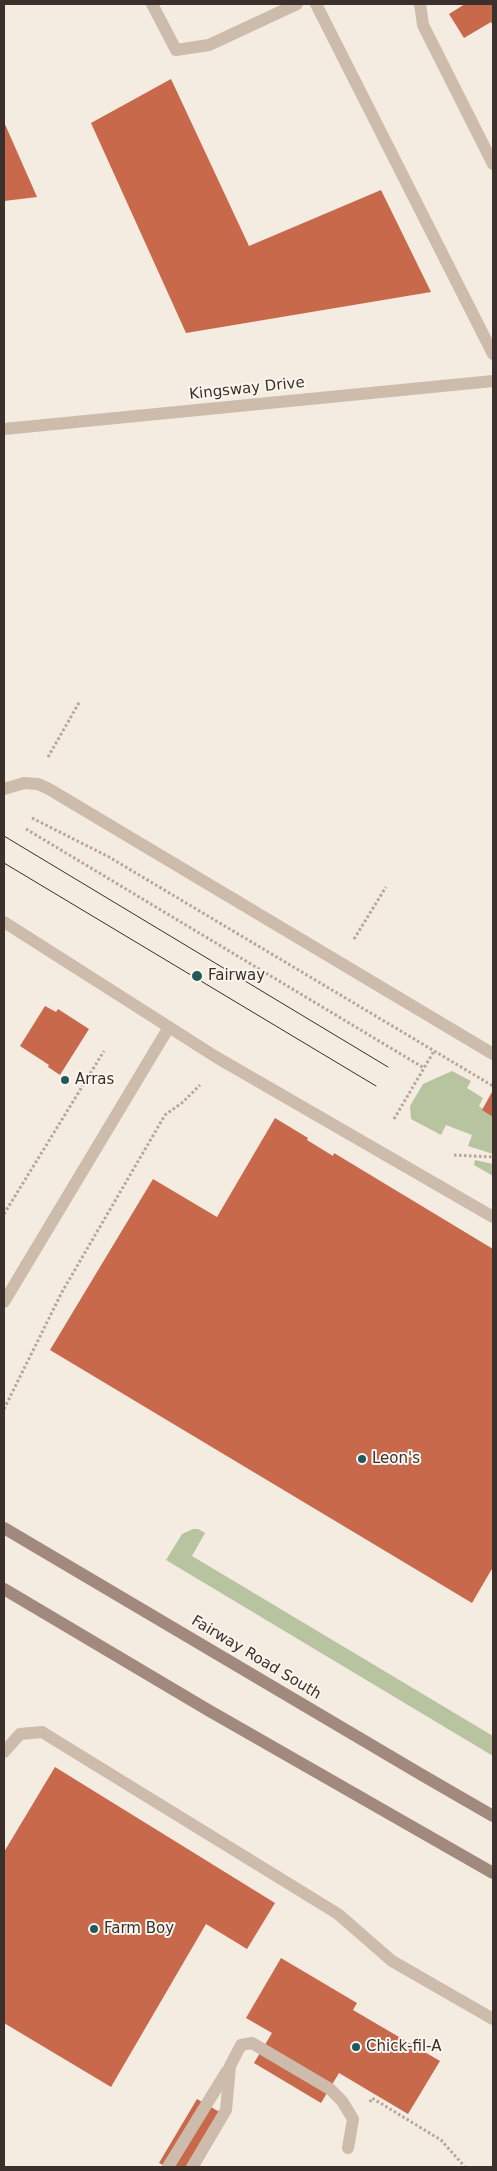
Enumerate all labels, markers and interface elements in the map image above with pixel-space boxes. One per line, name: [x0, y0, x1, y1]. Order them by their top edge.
street label: Kingsway Drive: [188, 374, 306, 404]
place label: Fairway: [208, 967, 265, 985]
marker: Fairway: [190, 969, 204, 983]
place label: Arras: [75, 1071, 114, 1089]
marker: Arras: [59, 1074, 71, 1086]
place label: Leon's: [372, 1450, 420, 1468]
marker: Leon's: [356, 1453, 368, 1465]
street label: Fairway Road South: [188, 1612, 324, 1704]
place label: Farm Boy: [104, 1920, 174, 1938]
marker: Farm Boy: [88, 1923, 100, 1935]
place label: Chick-fil-A: [366, 2038, 441, 2056]
marker: Chick-fil-A: [350, 2041, 362, 2053]

